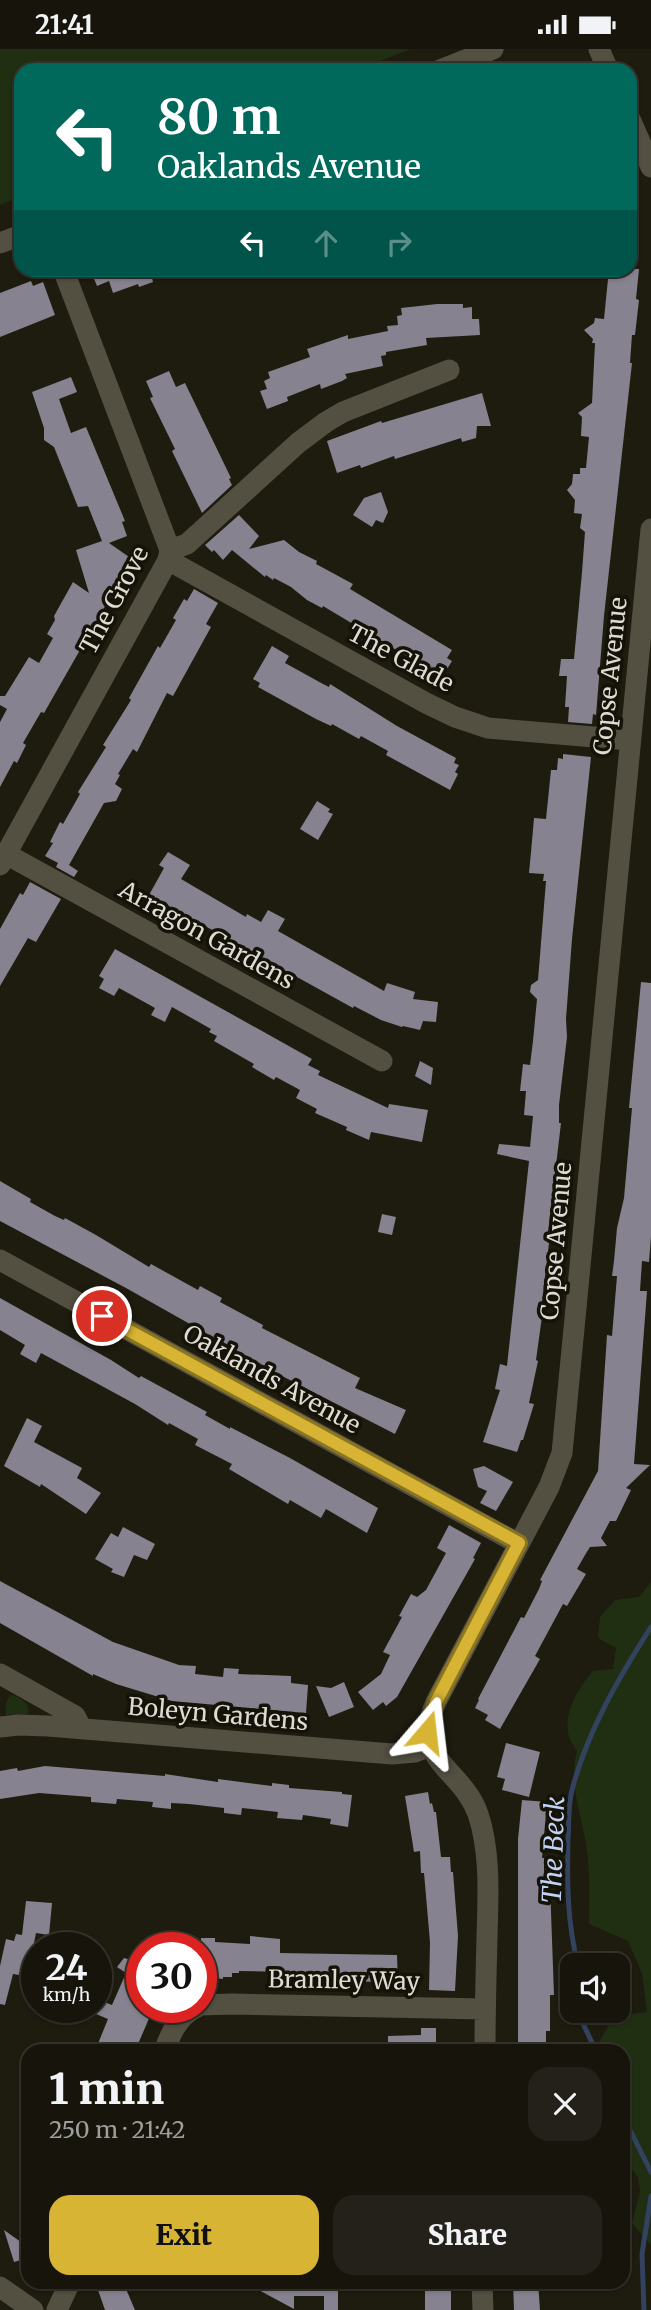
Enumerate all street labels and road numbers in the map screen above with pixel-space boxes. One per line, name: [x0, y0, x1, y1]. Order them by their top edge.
street label: The Grove: [73, 541, 155, 659]
street label: Copse Avenue: [586, 596, 634, 756]
street label: The Glade: [343, 617, 459, 699]
street label: Arragon Gardens: [113, 873, 300, 996]
street label: Copse Avenue: [534, 1161, 578, 1321]
street label: Oaklands Avenue: [178, 1317, 366, 1441]
street label: Boleyn Gardens: [126, 1691, 310, 1737]
street label: Bramley Way: [268, 1963, 420, 1997]

